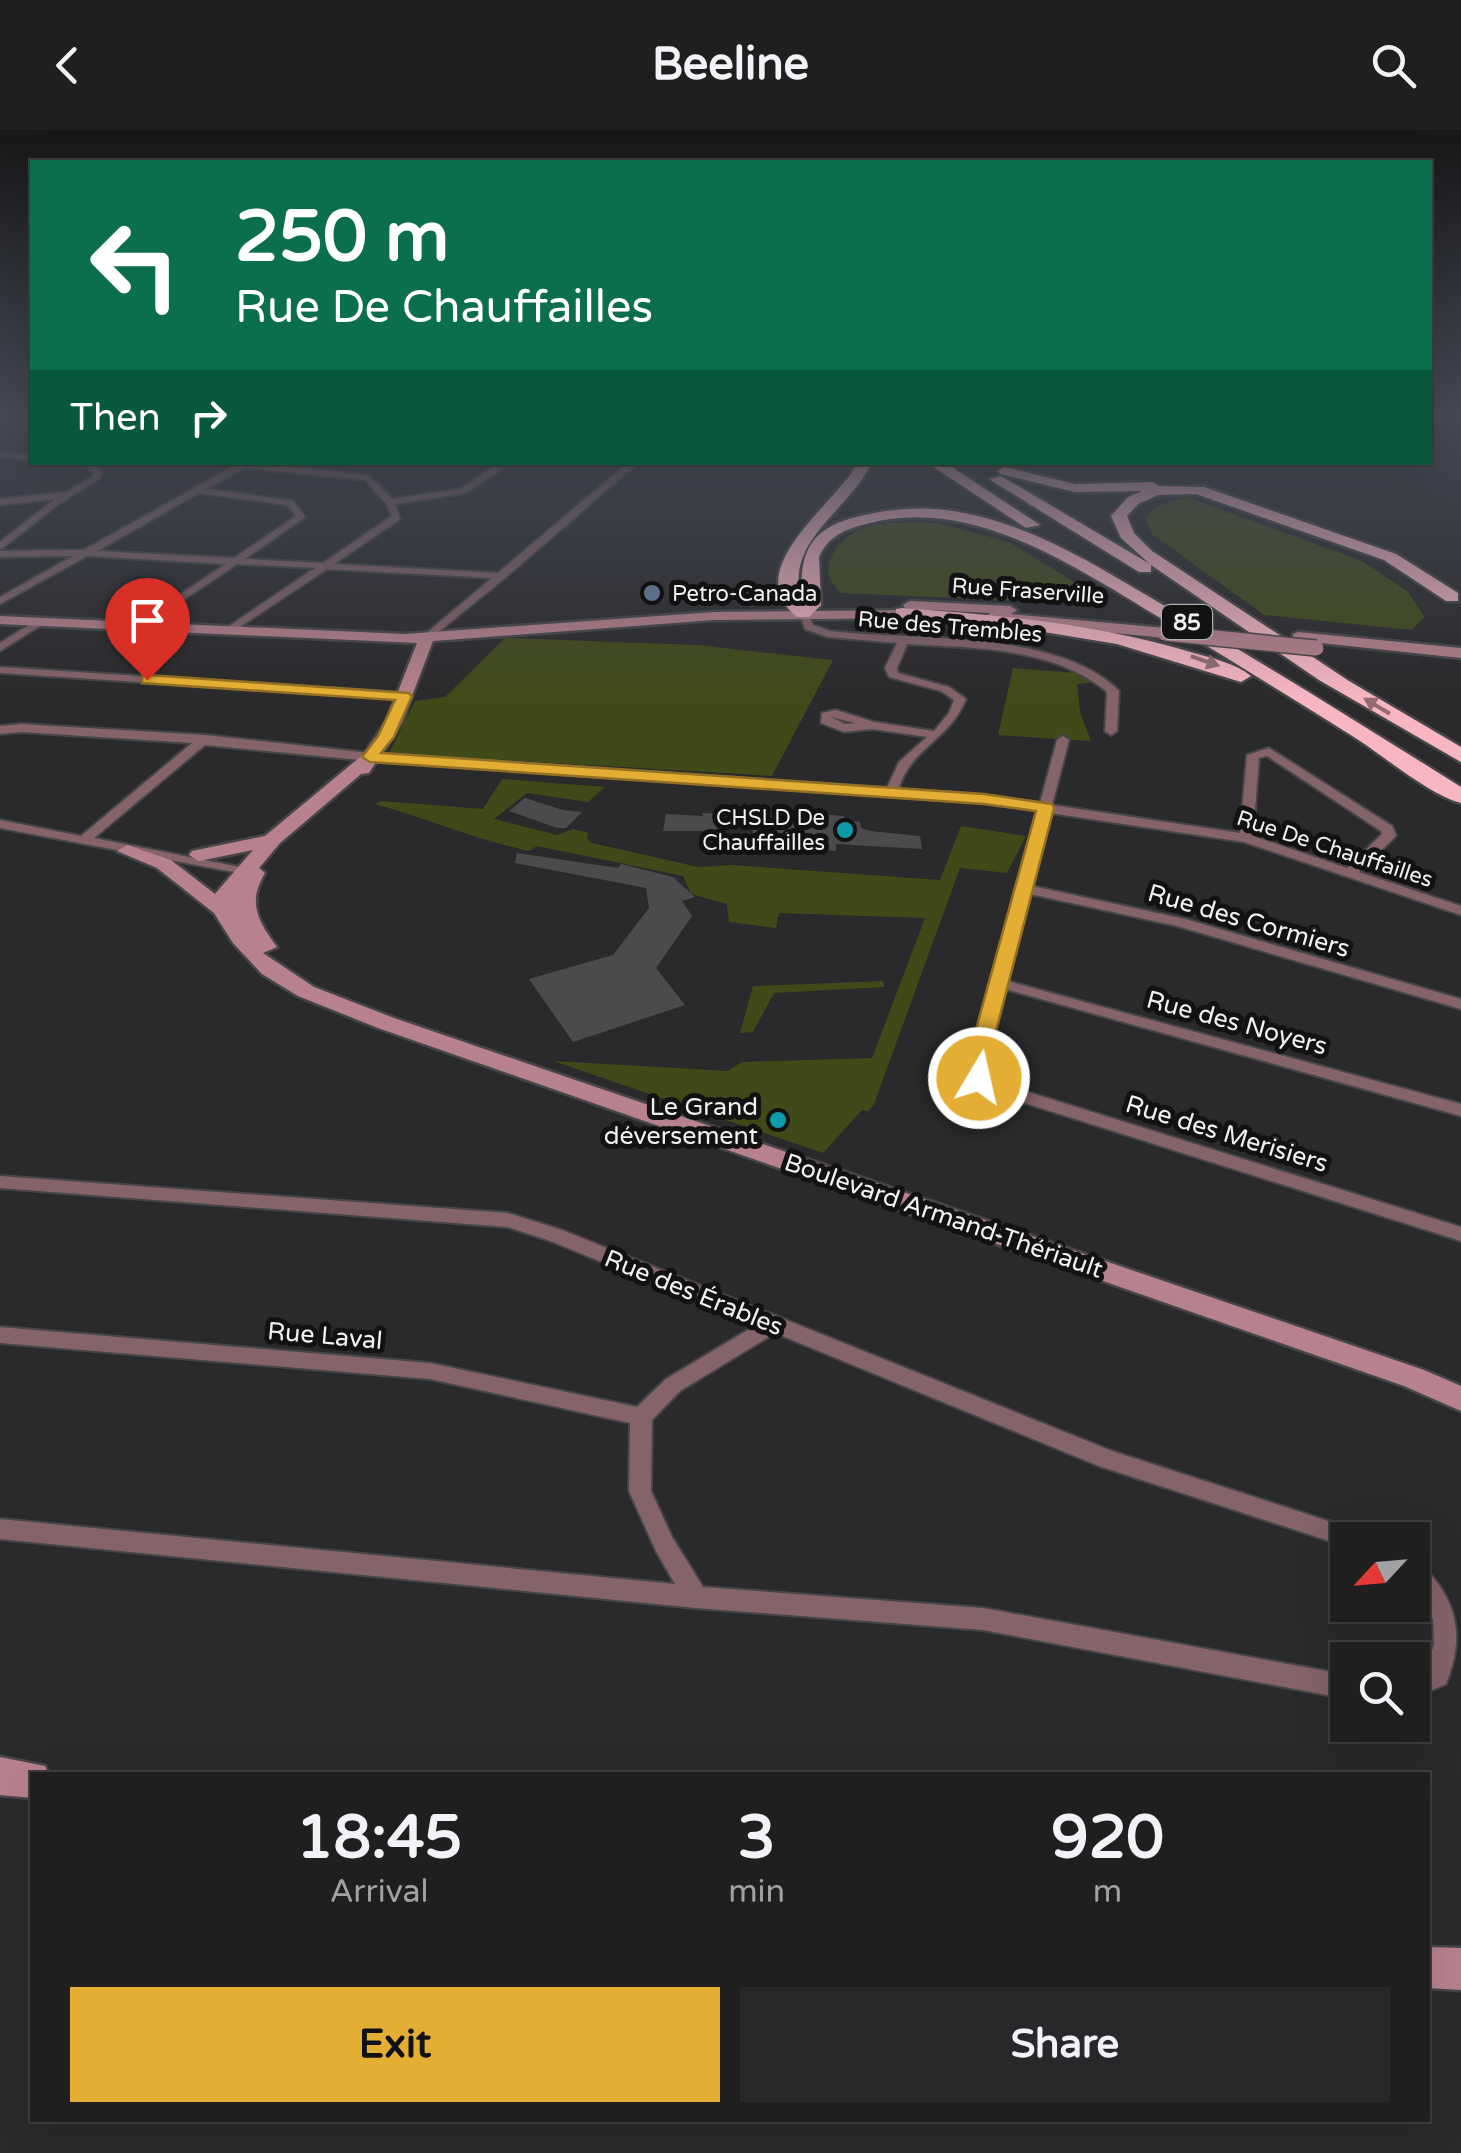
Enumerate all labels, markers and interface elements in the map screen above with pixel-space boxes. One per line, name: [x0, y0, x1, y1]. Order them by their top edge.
icon: back: [40, 38, 95, 93]
text: Beeline: [652, 38, 809, 92]
icon: search: [1366, 38, 1421, 93]
text: 250 m: [235, 196, 449, 280]
icon: left: [70, 200, 200, 330]
text: Rue De Chauffailles: [235, 281, 653, 335]
icon: right: [181, 390, 236, 445]
text: Then: [70, 395, 161, 441]
street label: Rue Fraserville: [951, 573, 1105, 609]
pin: [105, 578, 190, 681]
place label: Petro-Canada: [672, 581, 817, 607]
marker: Petro-Canada: [641, 582, 663, 604]
icon: arrive: [120, 593, 175, 648]
road number: 85: [1162, 605, 1212, 639]
street label: Rue des Trembles: [857, 606, 1043, 648]
one-way arrow: [1190, 655, 1220, 670]
one-way arrow: [1363, 698, 1391, 715]
place label: CHSLD De Chauffailles: [702, 805, 825, 856]
street label: Rue De Chauffailles: [1233, 805, 1436, 893]
marker: CHSLD De Chauffailles: [834, 819, 856, 841]
street label: Rue des Cormiers: [1144, 878, 1353, 964]
street label: Rue des Noyers: [1143, 984, 1330, 1062]
position arrow: [927, 1026, 1031, 1130]
street label: Rue des Merisiers: [1122, 1089, 1331, 1179]
place label: Le Grand déversement: [604, 1092, 758, 1151]
marker: Le Grand déversement: [767, 1109, 789, 1131]
street label: Boulevard Armand-Thériault: [780, 1147, 1107, 1285]
street label: Rue des Érables: [600, 1243, 787, 1342]
street label: Rue Laval: [266, 1316, 384, 1356]
north arrow: [1330, 1522, 1430, 1622]
map controls: [1330, 1522, 1430, 1742]
button: search: [1330, 1642, 1430, 1742]
text: 18:45: [296, 1802, 462, 1874]
text: 3: [738, 1802, 775, 1874]
text: 920: [1051, 1802, 1164, 1874]
text: Arrival: [330, 1873, 429, 1911]
text: min: [728, 1873, 785, 1911]
text: m: [1093, 1873, 1122, 1911]
button: Exit: [70, 1987, 720, 2102]
button: Share: [740, 1987, 1390, 2102]

